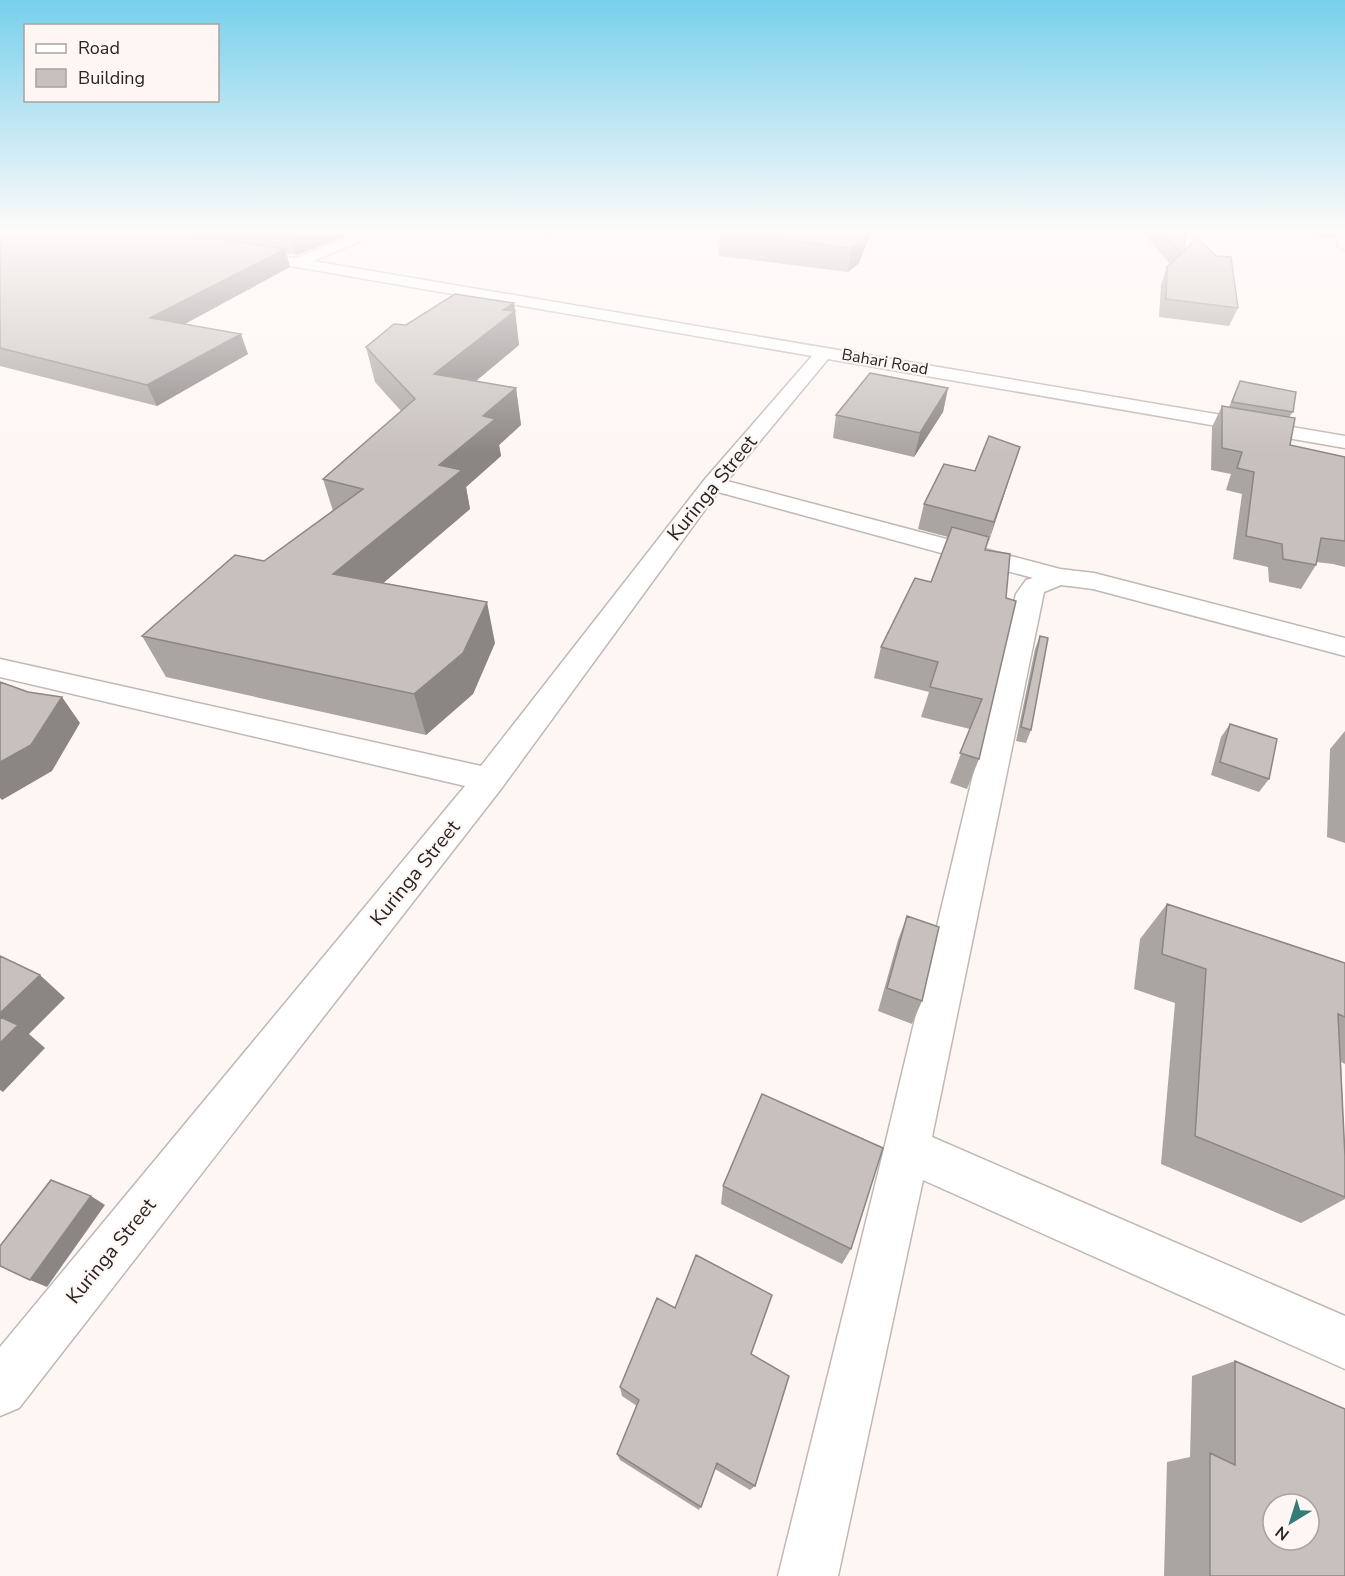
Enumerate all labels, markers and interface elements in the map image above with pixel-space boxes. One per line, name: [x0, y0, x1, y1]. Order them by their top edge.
legend: [24, 24, 219, 102]
text: Road: [78, 36, 120, 60]
text: Building: [78, 66, 145, 90]
street label: Bahari Road: [840, 344, 930, 380]
street label: Kuringa Street: [661, 429, 764, 547]
street label: Kuringa Street: [364, 814, 467, 932]
street label: Kuringa Street: [60, 1192, 163, 1310]
north arrow: [1261, 1492, 1321, 1552]
text: N: [1271, 1521, 1294, 1545]

